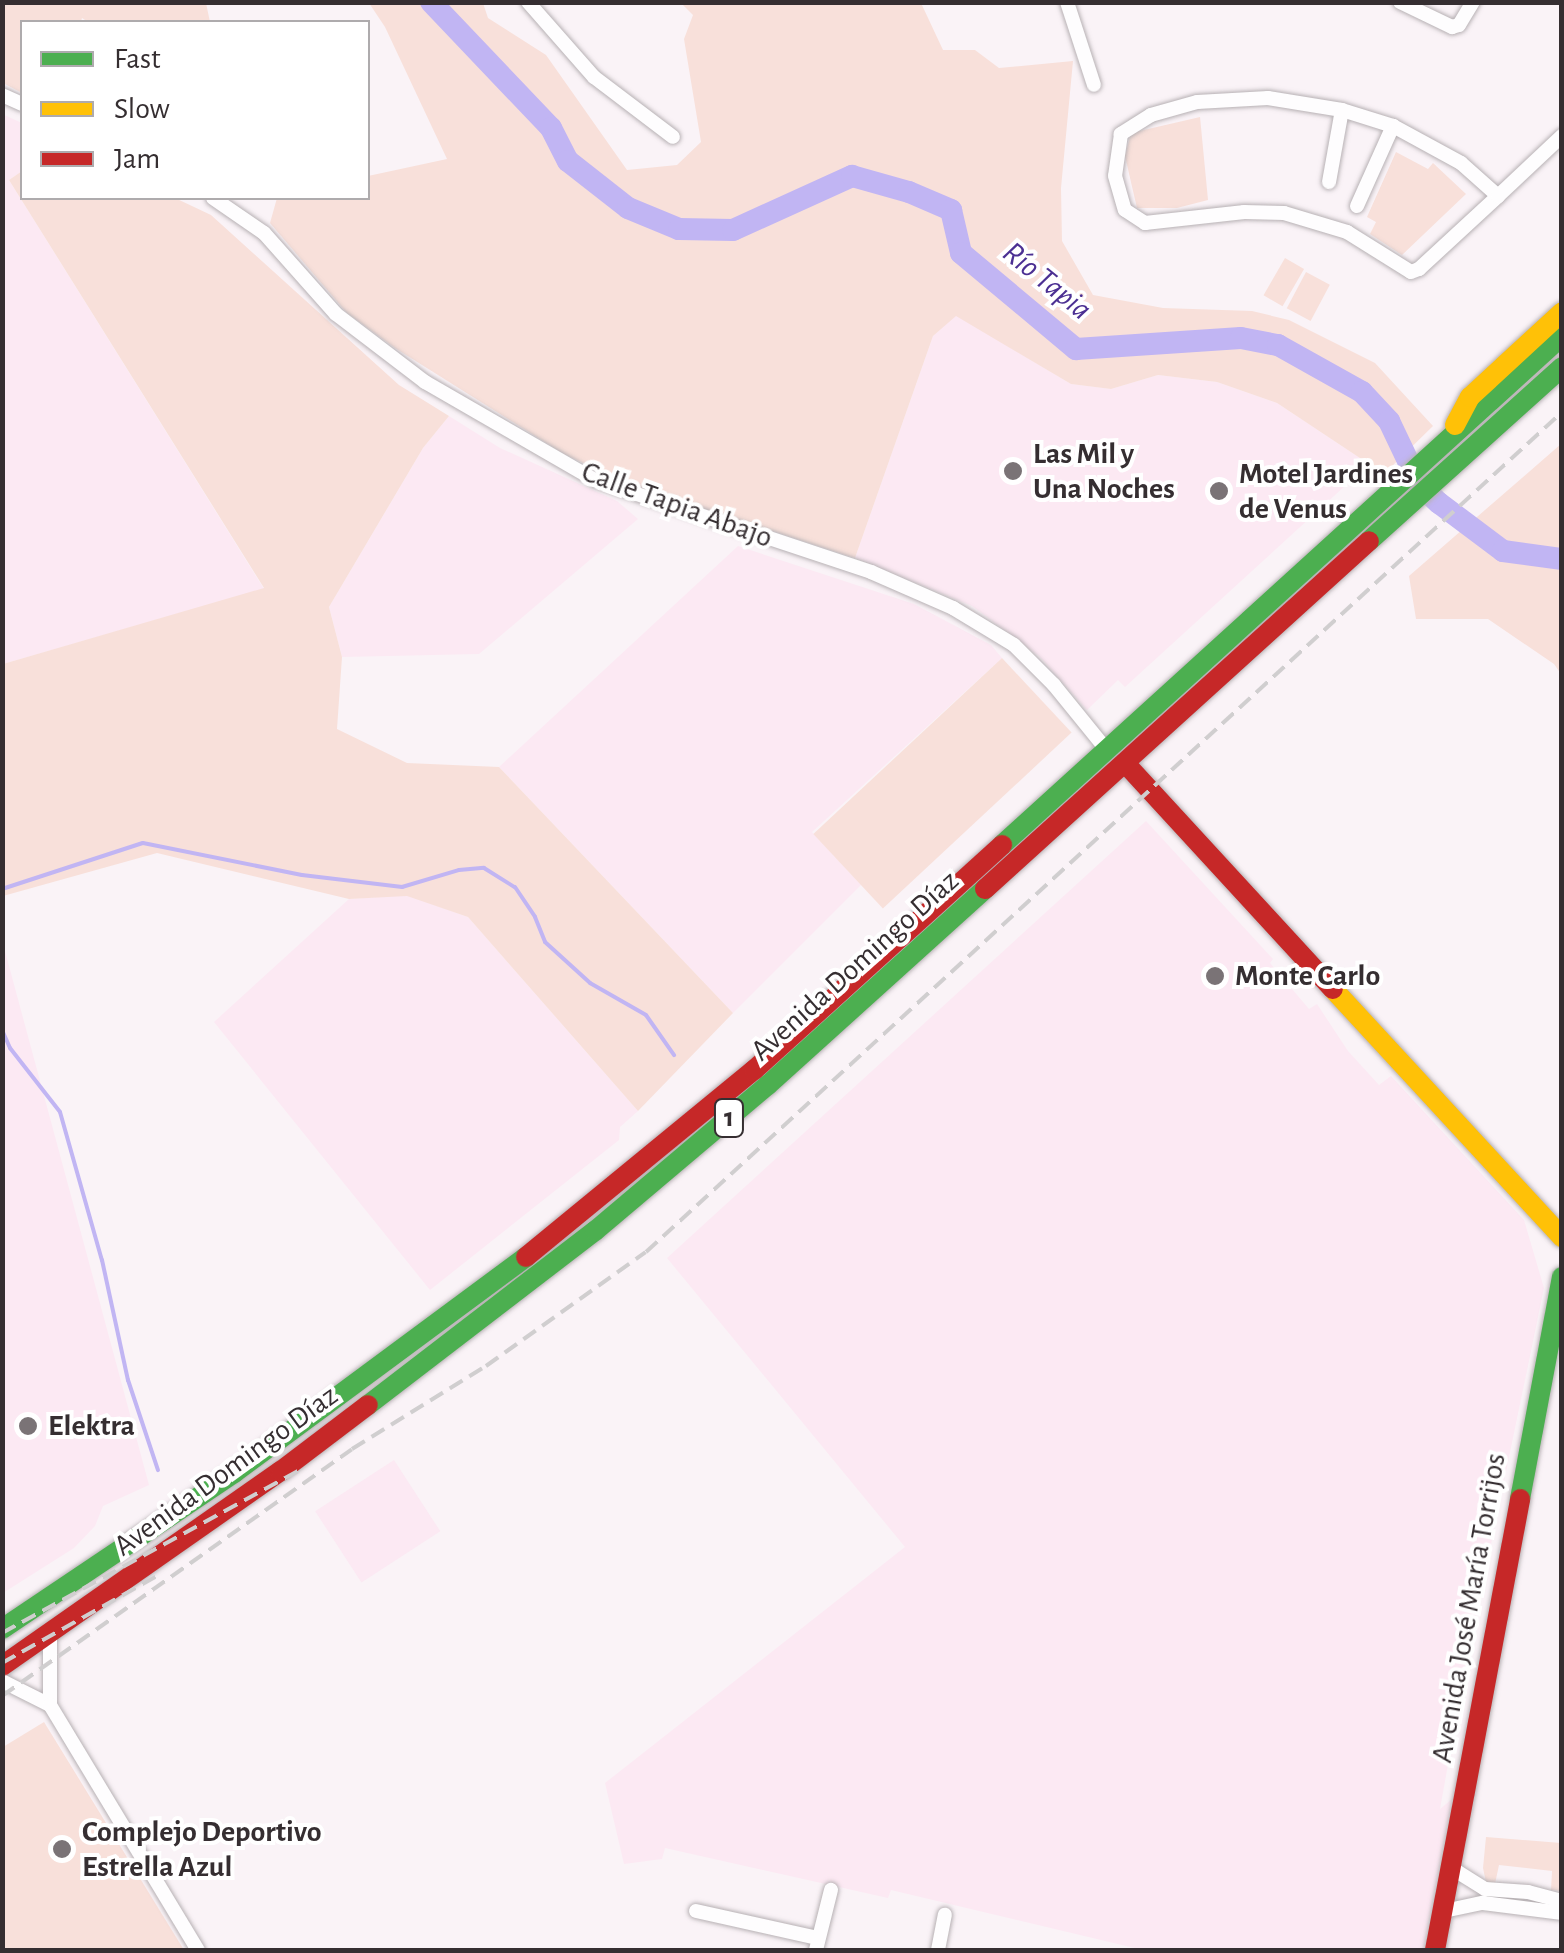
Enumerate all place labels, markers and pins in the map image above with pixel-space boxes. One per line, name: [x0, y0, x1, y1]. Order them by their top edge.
place label: Las Mil y Una Noches: [1033, 436, 1175, 506]
place label: Motel Jardines de Venus: [1239, 456, 1413, 526]
marker: Las Mil y Una Noches: [1002, 460, 1024, 482]
marker: Motel Jardines de Venus: [1208, 480, 1230, 502]
place label: Monte Carlo: [1235, 958, 1380, 994]
marker: Monte Carlo: [1204, 965, 1226, 987]
place label: Elektra: [48, 1408, 135, 1444]
marker: Elektra: [17, 1415, 39, 1437]
place label: Complejo Deportivo Estrella Azul: [82, 1814, 322, 1884]
marker: Complejo Deportivo Estrella Azul: [51, 1838, 73, 1860]

